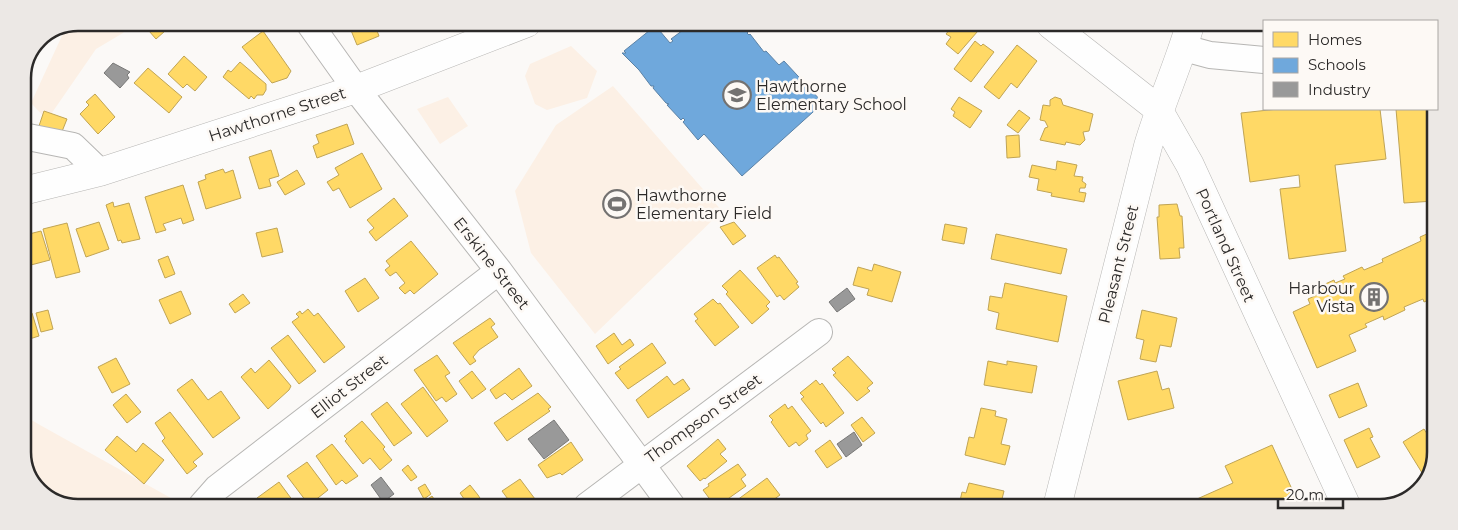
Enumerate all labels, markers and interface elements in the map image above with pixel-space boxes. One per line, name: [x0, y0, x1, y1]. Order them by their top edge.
legend: [1263, 20, 1438, 110]
text: Homes: [1308, 30, 1362, 49]
text: Schools: [1308, 55, 1366, 74]
place label: Hawthorne Elementary School: [756, 77, 907, 114]
school or university icon: Hawthorne Elementary School: [722, 80, 752, 110]
text: Industry: [1308, 80, 1371, 99]
street label: Hawthorne Street: [206, 83, 349, 146]
street label: Portland Street: [1192, 185, 1259, 305]
place label: Hawthorne Elementary Field: [636, 186, 772, 223]
sports icon: Hawthorne Elementary Field: [602, 189, 632, 219]
street label: Pleasant Street: [1095, 202, 1143, 326]
street label: Erskine Street: [450, 213, 534, 314]
place label: Harbour Vista: [1288, 279, 1355, 316]
building icon: Harbour Vista: [1359, 282, 1389, 312]
street label: Elliot Street: [307, 350, 392, 422]
street label: Thompson Street: [641, 370, 766, 467]
scale bar: [1278, 478, 1343, 510]
text: 20 m: [1286, 485, 1324, 504]

